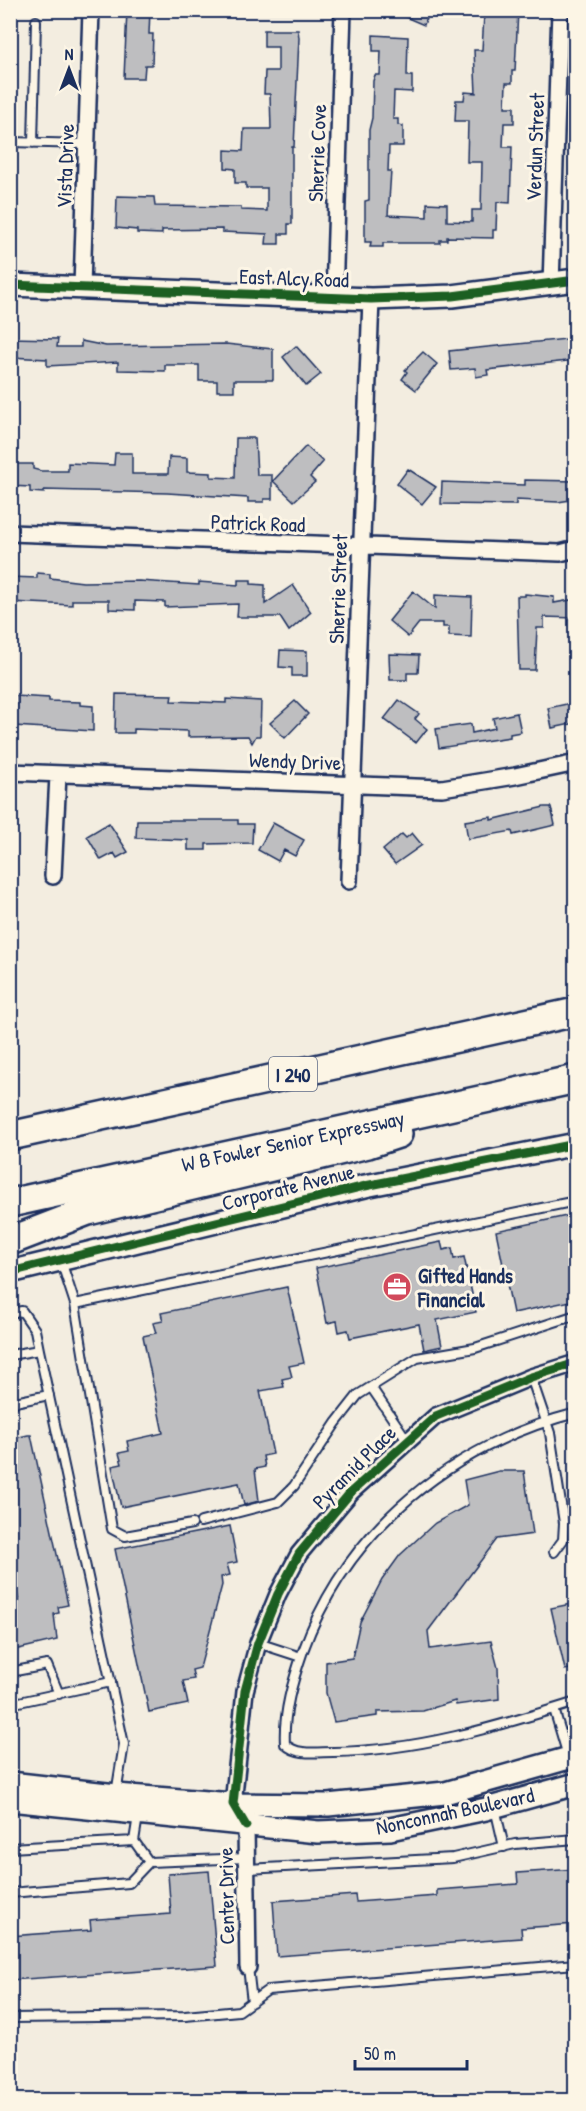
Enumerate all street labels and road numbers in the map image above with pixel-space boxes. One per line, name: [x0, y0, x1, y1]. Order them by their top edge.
street label: Verdun Street: [519, 92, 551, 201]
street label: Sherrie Cove: [301, 104, 333, 202]
street label: Vista Drive: [49, 123, 81, 209]
street label: East Alcy Road: [239, 262, 349, 294]
street label: Patrick Road: [210, 507, 306, 539]
street label: Sherrie Street: [322, 533, 354, 644]
street label: Wendy Drive: [248, 745, 342, 777]
road number: I 240: [269, 1057, 317, 1091]
street label: W B Fowler Senior Expressway: [179, 1103, 407, 1179]
street label: Corporate Avenue: [219, 1157, 357, 1217]
street label: Pyramid Place: [306, 1419, 402, 1515]
street label: Nonconnah Boulevard: [373, 1780, 537, 1842]
street label: Center Drive: [211, 1847, 241, 1945]

